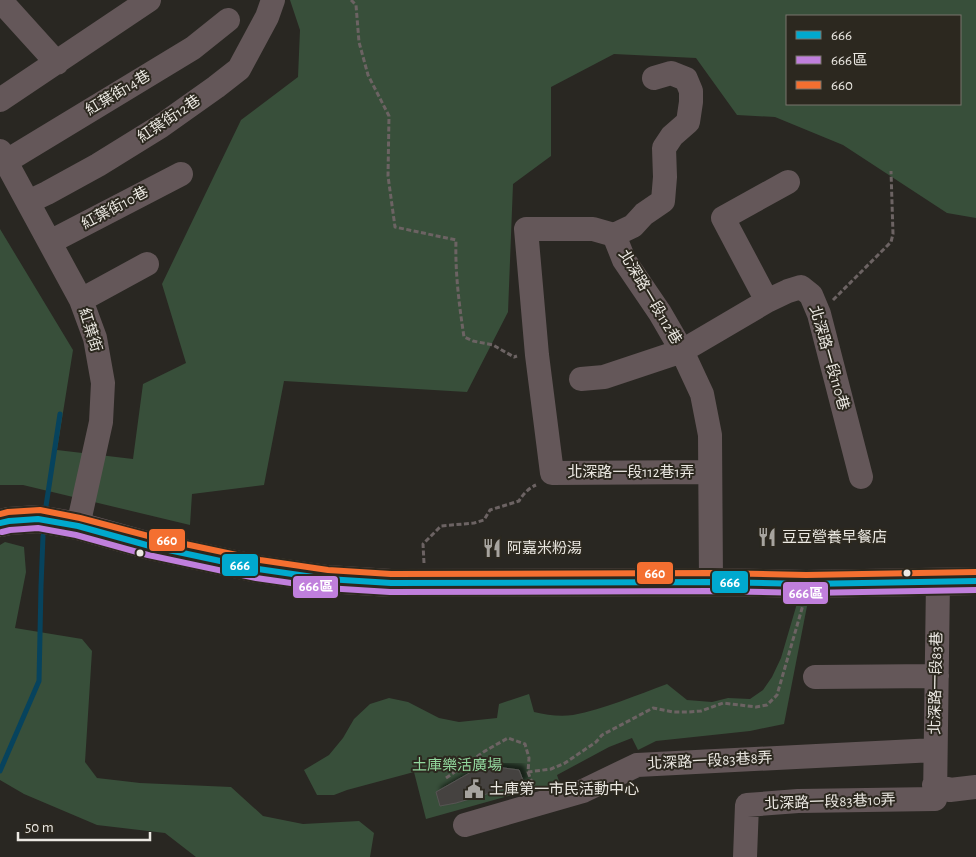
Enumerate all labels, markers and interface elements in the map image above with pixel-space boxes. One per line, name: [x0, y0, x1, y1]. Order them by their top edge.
legend: [786, 15, 961, 105]
text: 666: [831, 28, 852, 43]
text: 666區: [831, 53, 867, 68]
street label: 紅葉街14巷: [83, 67, 153, 118]
text: 660: [831, 78, 853, 93]
street label: 紅葉街12巷: [134, 92, 203, 145]
street label: 紅葉街10巷: [79, 183, 151, 232]
street label: 北深路一段112巷: [616, 246, 686, 347]
street label: 北深路一段110巷: [807, 303, 853, 412]
street label: 紅葉街: [76, 306, 105, 354]
street label: 北深路一段112巷1弄: [567, 463, 695, 480]
restaurant icon: 豆豆營養早餐店: [756, 526, 778, 548]
line badge: 660: [148, 528, 186, 552]
place label: 豆豆營養早餐店: [782, 529, 887, 545]
text: 660: [157, 534, 177, 548]
restaurant icon: 阿嘉米粉湯: [481, 537, 503, 559]
place label: 阿嘉米粉湯: [507, 540, 582, 556]
unlabelled marker: [135, 548, 145, 558]
line badge: 666: [221, 553, 259, 577]
text: 666: [230, 559, 250, 573]
line badge: 660: [636, 561, 674, 585]
text: 660: [645, 567, 665, 581]
unlabelled marker: [902, 568, 912, 578]
line badge: 666: [711, 570, 749, 594]
line badge: 666區: [292, 575, 339, 599]
text: 666: [720, 576, 740, 590]
text: 666區: [299, 580, 333, 594]
line badge: 666區: [782, 581, 829, 605]
text: 666區: [789, 587, 823, 601]
street label: 北深路一段83巷: [926, 631, 944, 735]
street label: 北深路一段83巷8弄: [647, 748, 773, 772]
park label: 土庫樂活廣場: [412, 757, 502, 773]
public building icon: 土庫第一市民活動中心: [463, 778, 485, 800]
place label: 土庫第一市民活動中心: [489, 781, 639, 797]
street label: 北深路一段83巷10弄: [764, 790, 896, 812]
scale bar: [18, 810, 150, 842]
text: 50 m: [25, 820, 54, 835]

